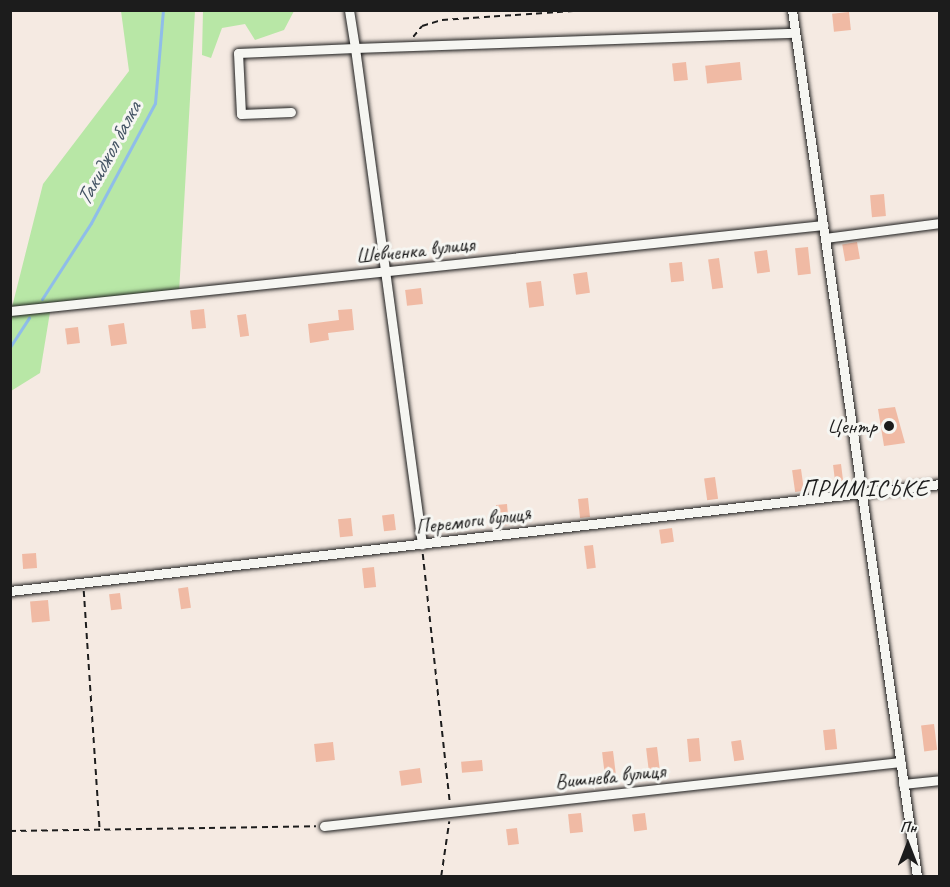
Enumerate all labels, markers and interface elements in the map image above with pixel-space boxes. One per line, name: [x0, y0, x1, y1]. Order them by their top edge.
water label: Такиджол балка: [71, 98, 147, 210]
street label: Шевченка вулиця: [355, 231, 475, 269]
place label: Центр: [827, 413, 877, 439]
marker: Центр: [882, 419, 896, 433]
district label: ПРИМІСЬКЕ: [801, 475, 929, 503]
street label: Перемоги вулиця: [414, 500, 532, 540]
street label: Вишнева вулиця: [554, 758, 666, 794]
north arrow: [878, 815, 938, 875]
text: Пн: [900, 817, 916, 837]

